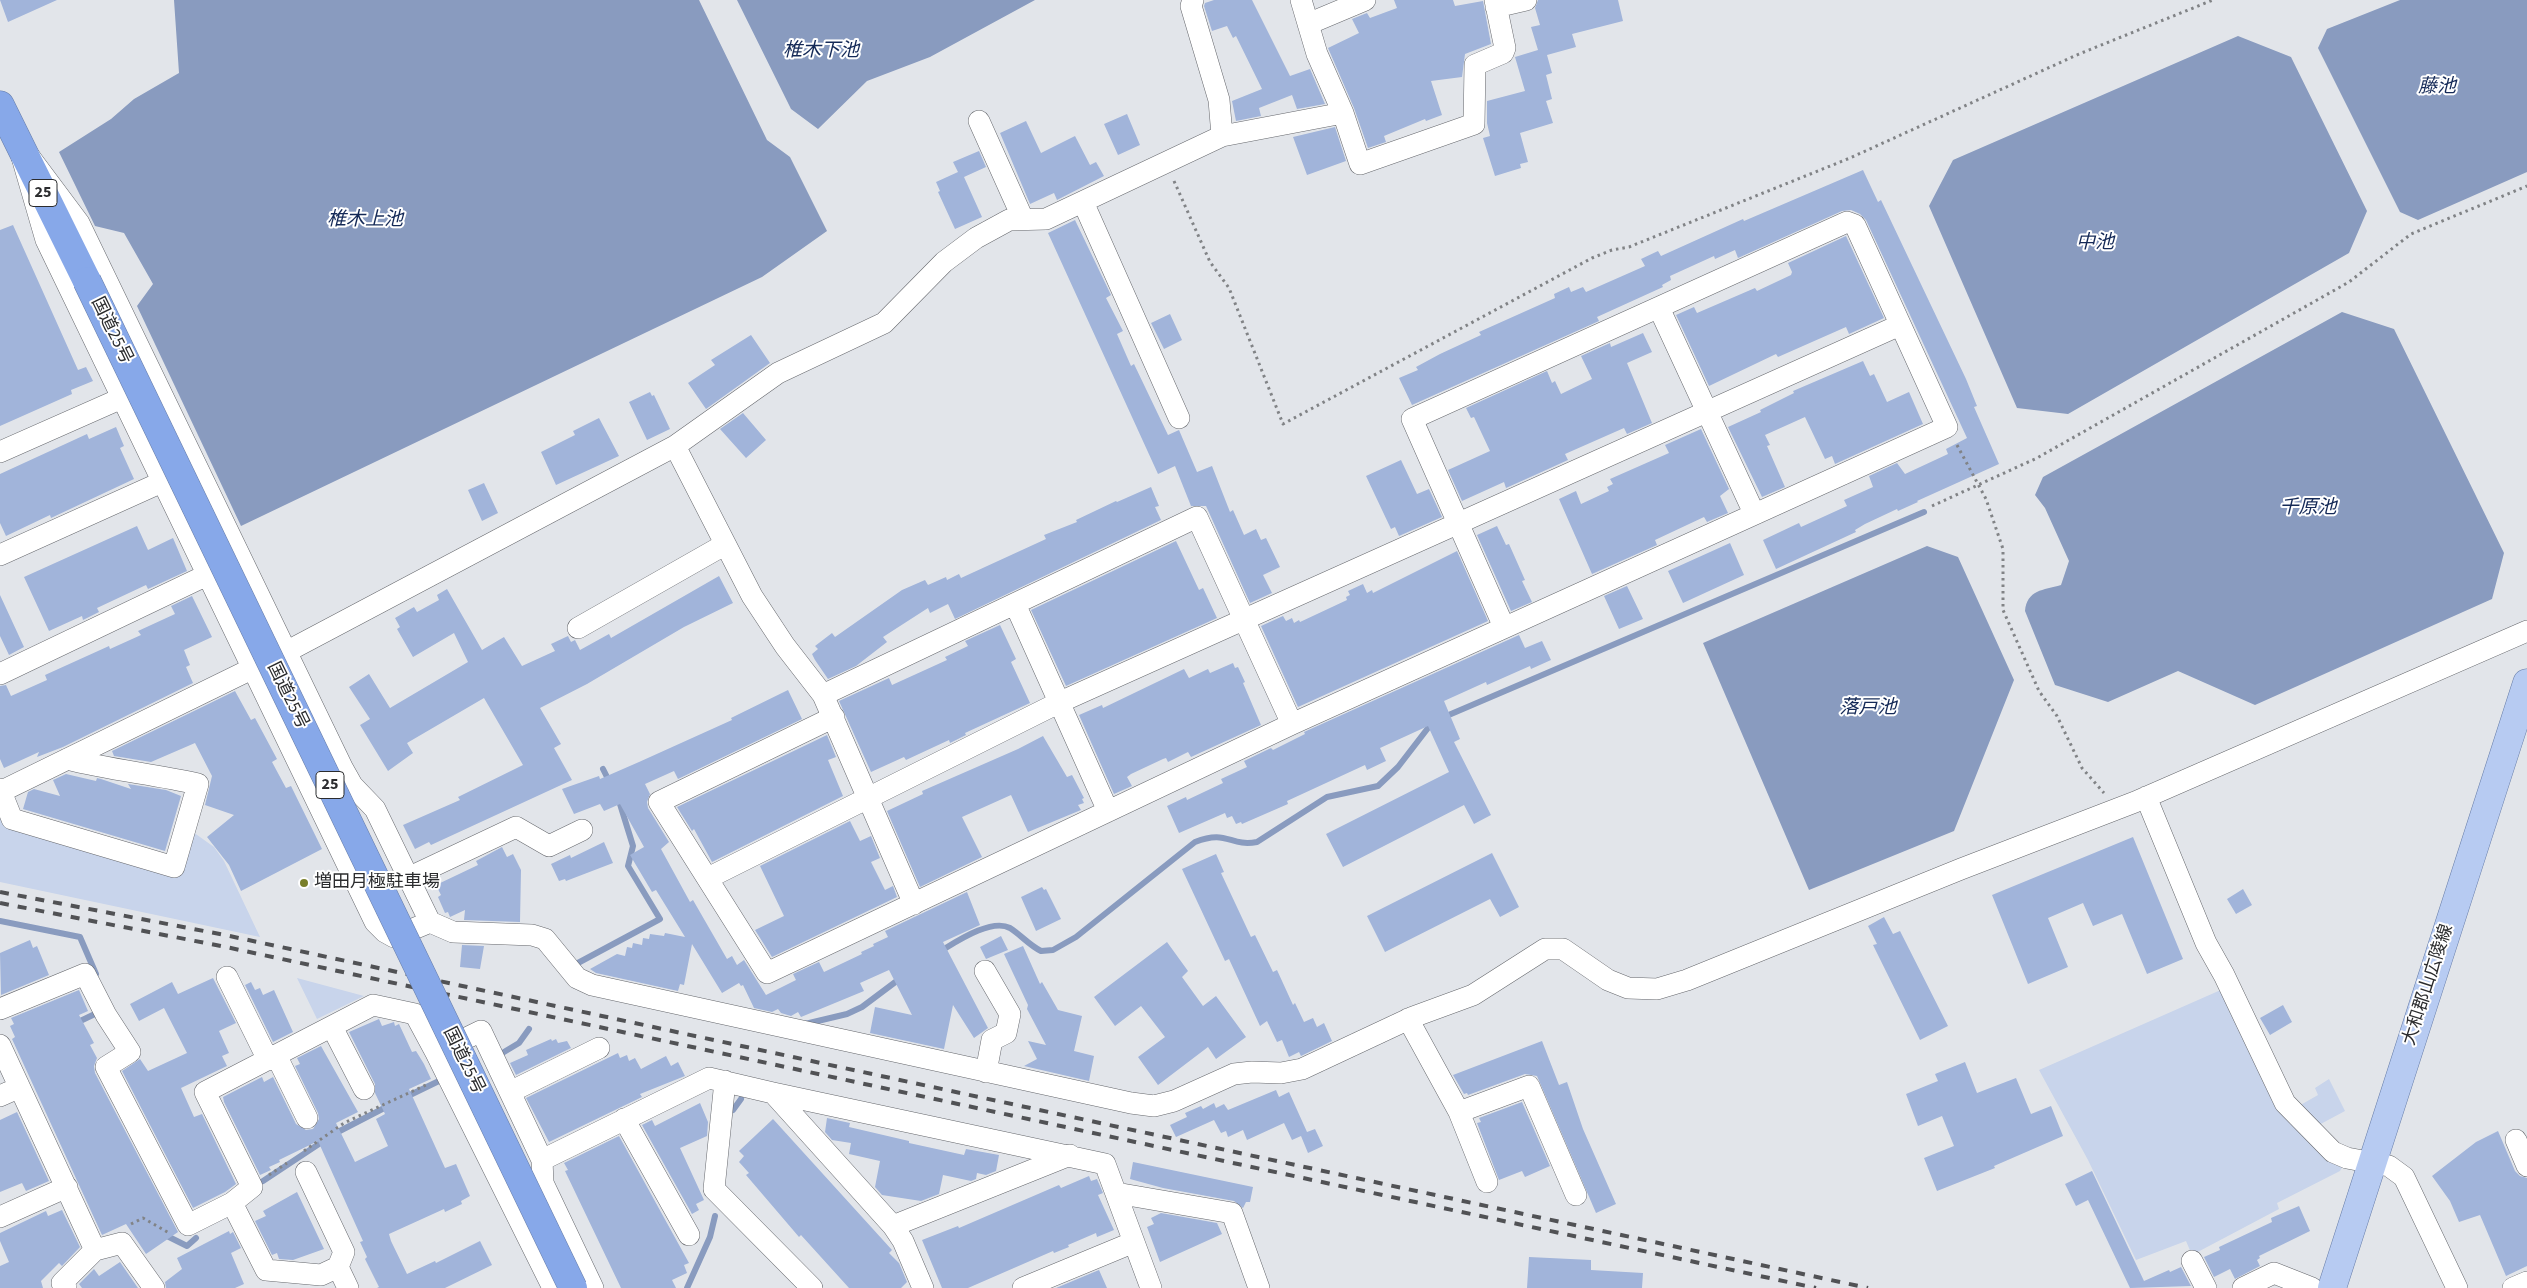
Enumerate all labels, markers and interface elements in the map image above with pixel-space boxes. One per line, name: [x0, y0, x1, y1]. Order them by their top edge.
water label: 椎木下池: [783, 41, 859, 63]
water label: 藤池: [2418, 77, 2456, 99]
road number: 25: [29, 180, 57, 207]
water label: 椎木上池: [327, 210, 403, 232]
water label: 中池: [2076, 233, 2114, 255]
street label: 国道25号: [86, 294, 136, 368]
water label: 千原池: [2280, 498, 2336, 520]
street label: 国道25号: [262, 659, 312, 733]
water label: 落戸池: [1840, 698, 1896, 720]
road number: 25: [316, 772, 344, 798]
place label: 増田月極駐車場: [314, 872, 440, 894]
marker: 増田月極駐車場: [298, 877, 310, 889]
street label: 大和郡山広陵線: [2399, 922, 2459, 1048]
street label: 国道25号: [438, 1024, 488, 1098]

